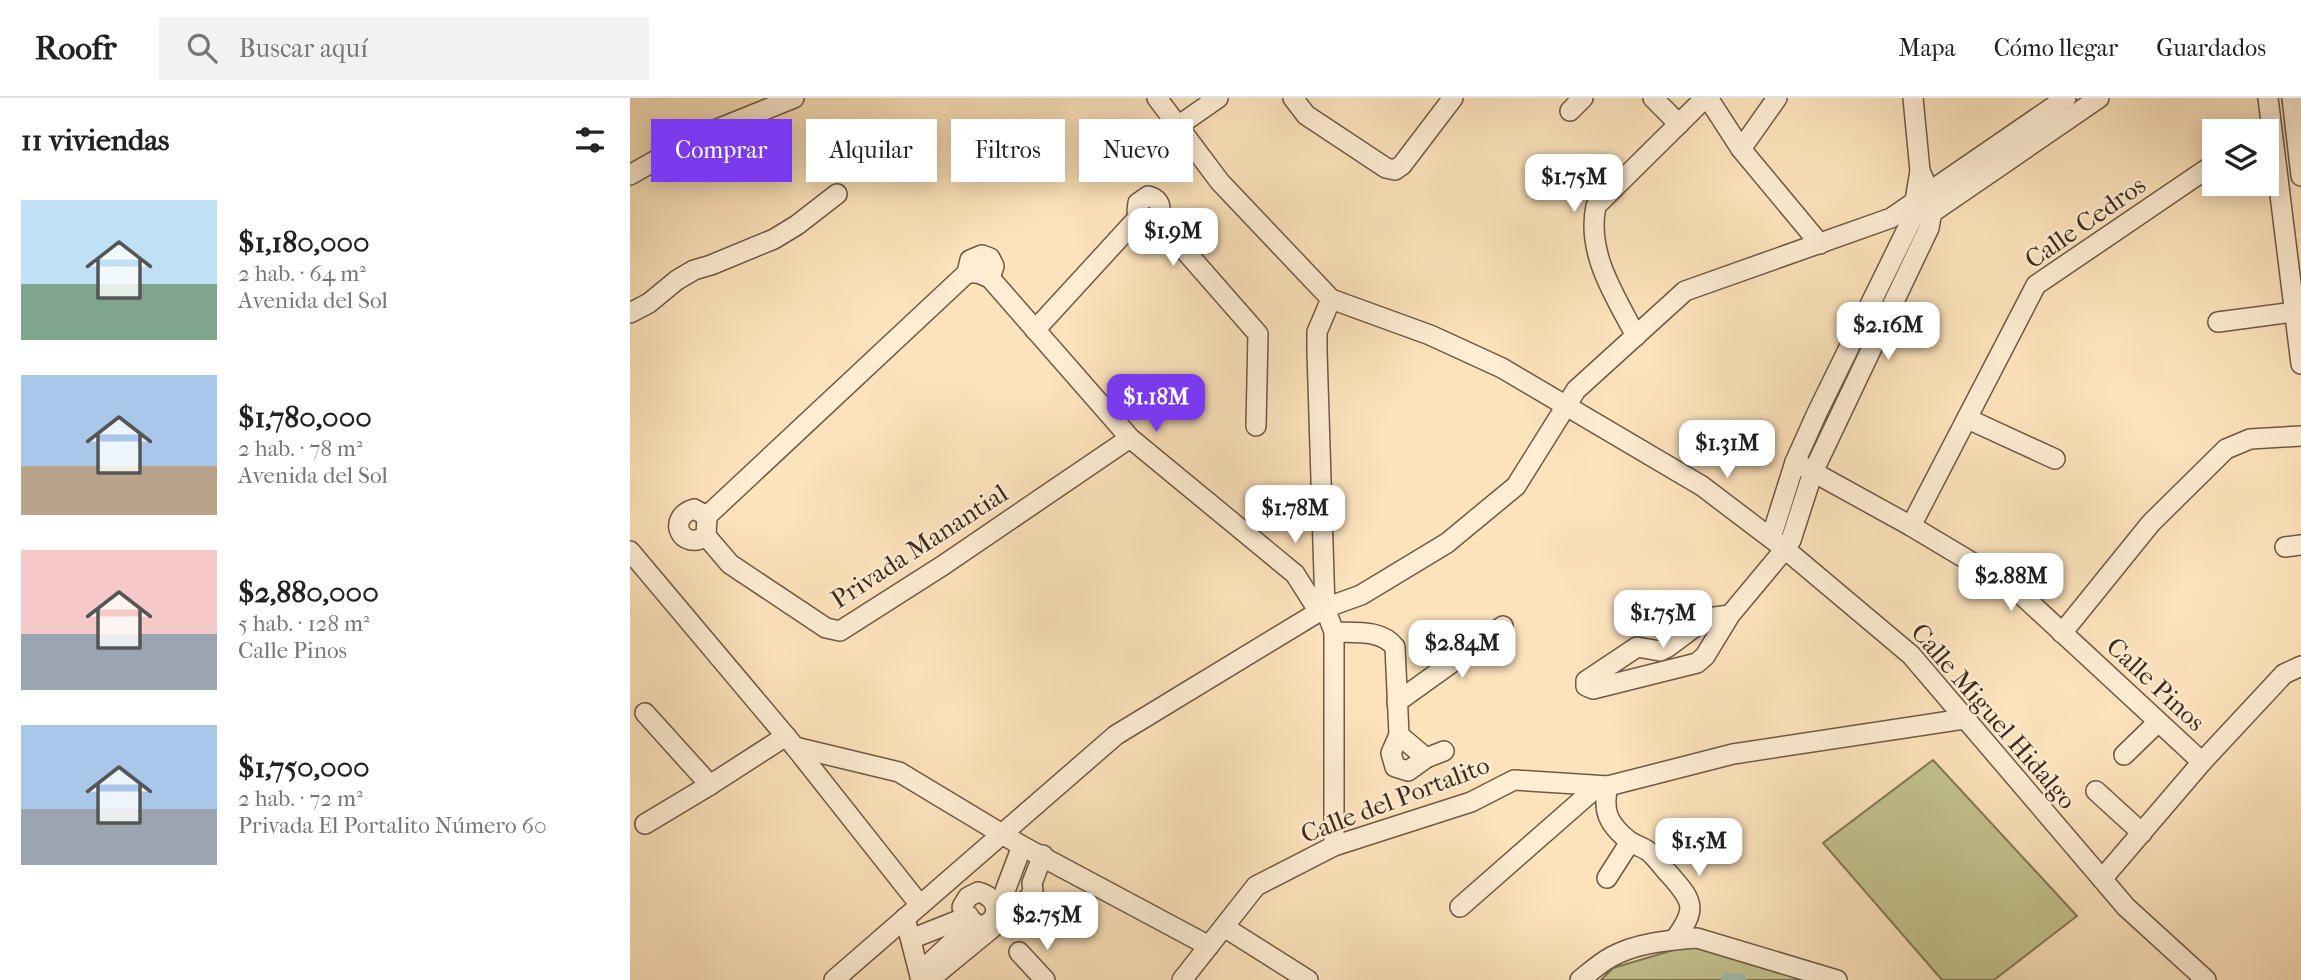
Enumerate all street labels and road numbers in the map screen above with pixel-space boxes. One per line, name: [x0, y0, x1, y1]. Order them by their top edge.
street label: Calle Cedros: [2019, 169, 2152, 275]
street label: Privada Manantial: [825, 478, 1013, 615]
street label: Calle Miguel Hidalgo: [1904, 617, 2083, 816]
street label: Calle Pinos: [2100, 631, 2211, 738]
street label: Calle del Portalito: [1296, 749, 1494, 850]

